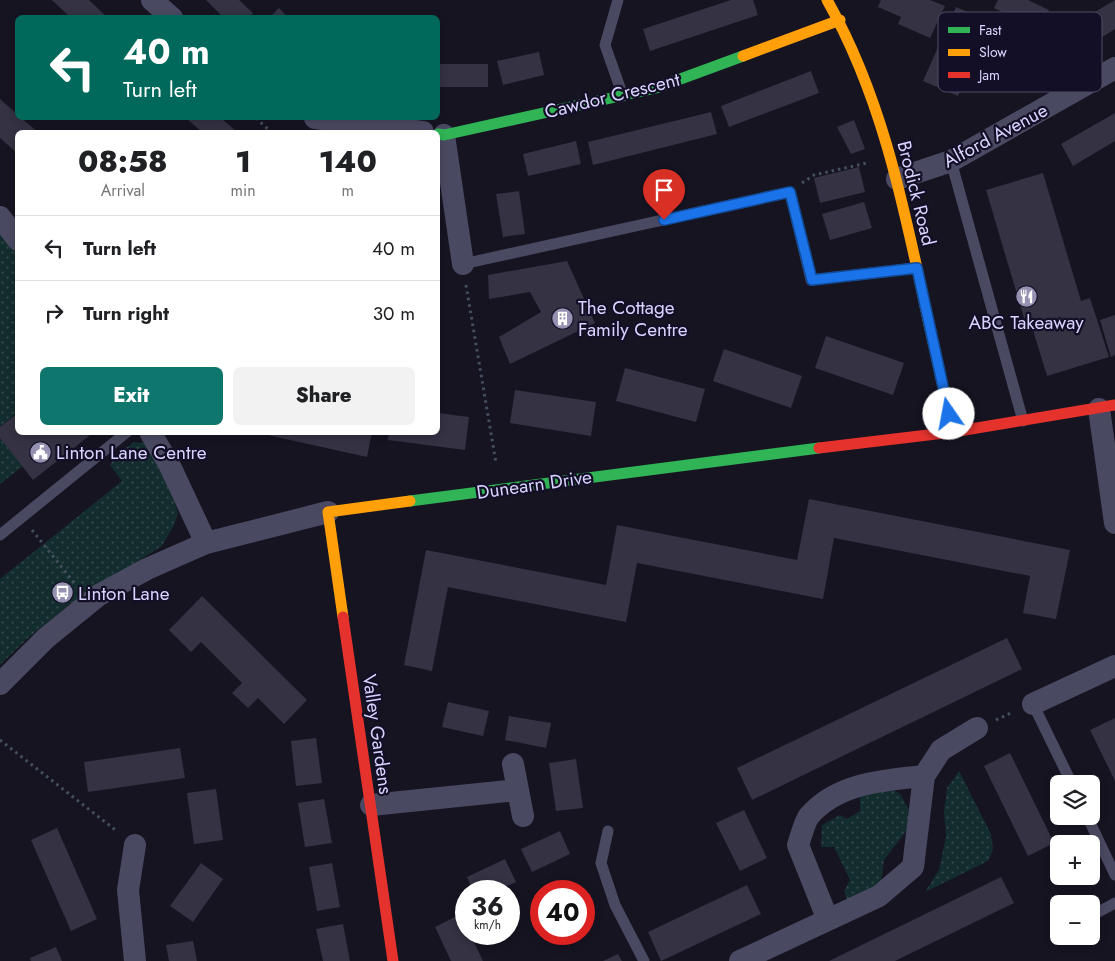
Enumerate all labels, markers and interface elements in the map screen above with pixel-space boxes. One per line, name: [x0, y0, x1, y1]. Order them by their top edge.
legend: [938, 12, 1102, 92]
text: Fast: [979, 20, 1002, 40]
text: 40 m: [123, 27, 210, 77]
icon: left: [40, 35, 105, 100]
text: Slow: [979, 42, 1007, 62]
text: Jam: [977, 65, 1000, 85]
street label: Cawdor Crescent: [542, 66, 683, 125]
text: Turn left: [123, 73, 197, 105]
street label: Alford Avenue: [938, 96, 1053, 174]
street label: Brodick Road: [890, 138, 943, 248]
text: 08:58: [78, 140, 168, 183]
text: 1: [235, 140, 251, 183]
text: 140: [319, 140, 377, 183]
pin: [643, 169, 685, 220]
icon: arrive: [650, 176, 678, 204]
text: Arrival: [101, 179, 145, 202]
text: min: [231, 179, 256, 202]
text: m: [342, 179, 354, 202]
icon: left: [40, 234, 68, 262]
text: Turn left: [83, 235, 156, 262]
text: 40 m: [372, 235, 415, 262]
restaurant icon: ABC Takeaway: [1014, 284, 1038, 308]
place label: The Cottage Family Centre: [578, 294, 688, 343]
icon: right: [40, 299, 68, 327]
text: Turn right: [83, 300, 169, 327]
text: 30 m: [373, 300, 415, 327]
building icon: The Cottage Family Centre: [550, 306, 574, 330]
place label: ABC Takeaway: [968, 309, 1084, 336]
button: Exit: [40, 367, 223, 425]
button: Share: [233, 367, 415, 425]
position arrow: [922, 387, 974, 439]
place label: Linton Lane Centre: [56, 439, 207, 466]
public building icon: Linton Lane Centre: [28, 440, 52, 464]
street label: Dunearn Drive: [475, 463, 594, 506]
place label: Linton Lane: [78, 580, 170, 607]
bus stop icon: Linton Lane: [50, 581, 74, 605]
street label: Valley Gardens: [356, 672, 399, 796]
map controls: [1050, 775, 1100, 945]
button: layers: [1050, 775, 1100, 825]
button: +: [1050, 835, 1100, 885]
speed limit sign: 40: [530, 880, 595, 945]
text: 36: [471, 888, 504, 924]
button: −: [1050, 895, 1100, 945]
text: km/h: [474, 916, 501, 934]

